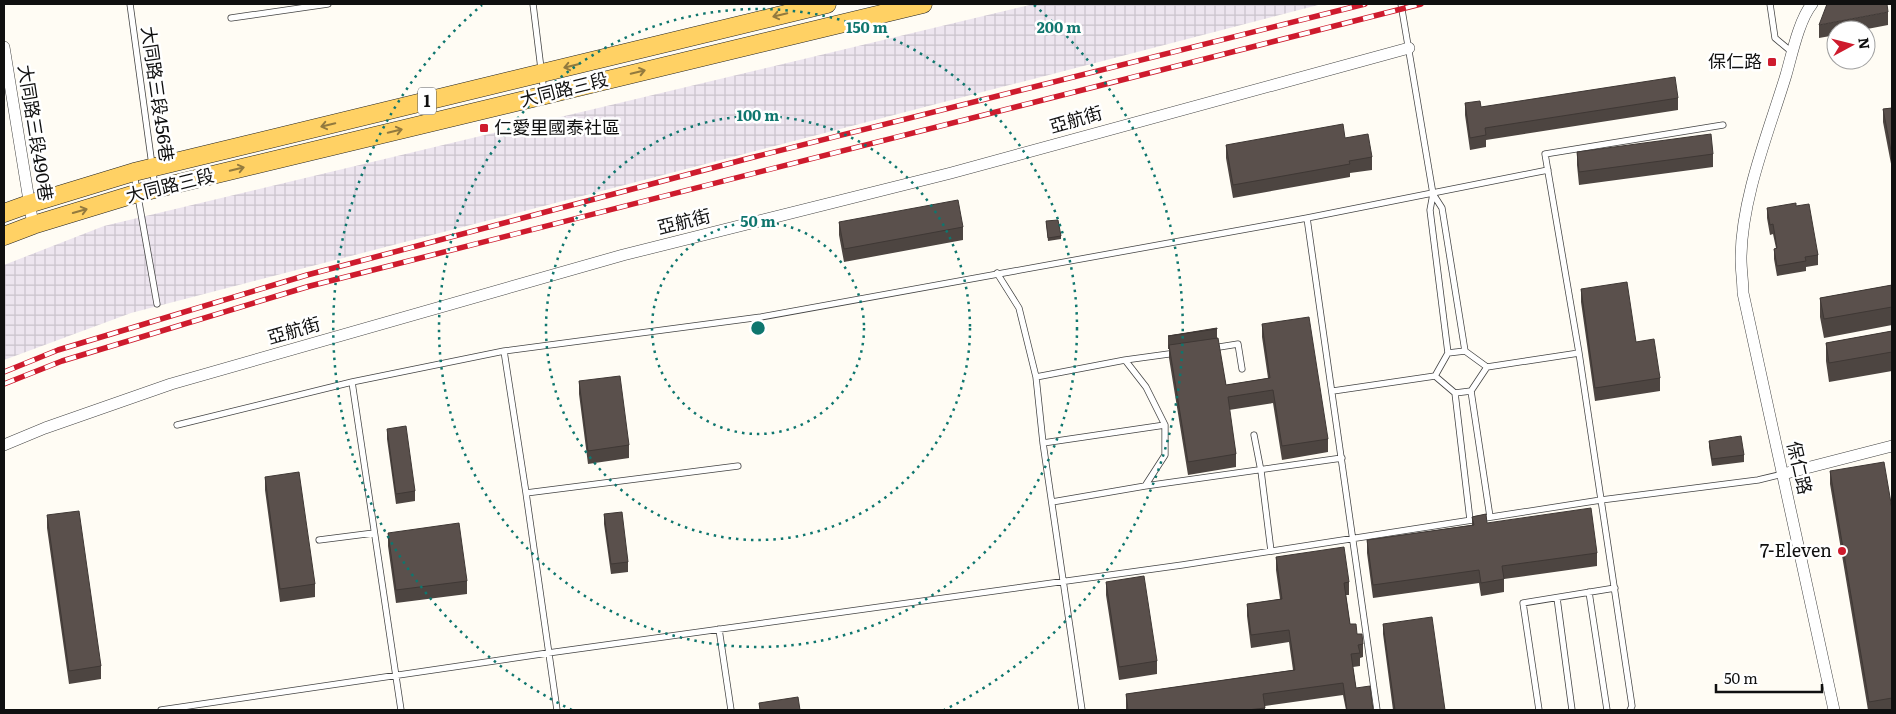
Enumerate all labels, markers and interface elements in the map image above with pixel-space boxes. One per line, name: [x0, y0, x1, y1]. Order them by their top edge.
one-way arrow: [772, 11, 788, 20]
text: 150 m: [846, 15, 888, 38]
text: 200 m: [1037, 15, 1081, 38]
north arrow: [1826, 20, 1876, 70]
street label: 大同路三段456巷: [136, 24, 181, 163]
text: N: [1854, 36, 1876, 51]
place label: 保仁路: [1708, 47, 1762, 74]
marker: 保仁路: [1766, 56, 1778, 68]
one-way arrow: [563, 62, 579, 71]
street label: 大同路三段490巷: [12, 63, 61, 203]
street label: 大同路三段: [517, 65, 611, 113]
one-way arrow: [629, 67, 645, 76]
road number: 1: [418, 88, 436, 114]
street label: 亞航街: [1046, 98, 1105, 139]
text: 100 m: [737, 103, 779, 126]
place label: 仁愛里國泰社區: [494, 113, 620, 140]
one-way arrow: [320, 121, 336, 130]
marker: 仁愛里國泰社區: [478, 122, 490, 134]
one-way arrow: [386, 126, 402, 135]
street label: 大同路三段: [123, 161, 217, 209]
one-way arrow: [228, 164, 244, 174]
street label: 亞航街: [654, 201, 713, 240]
one-way arrow: [71, 205, 87, 215]
text: 50 m: [740, 209, 776, 232]
street label: 亞航街: [264, 309, 323, 350]
centre of rings: [749, 319, 767, 337]
street label: 保仁路: [1781, 438, 1820, 497]
place label: 7-Eleven: [1760, 536, 1832, 563]
marker: 7-Eleven: [1836, 545, 1848, 557]
scale bar: [1716, 662, 1822, 694]
text: 50 m: [1724, 666, 1758, 689]

